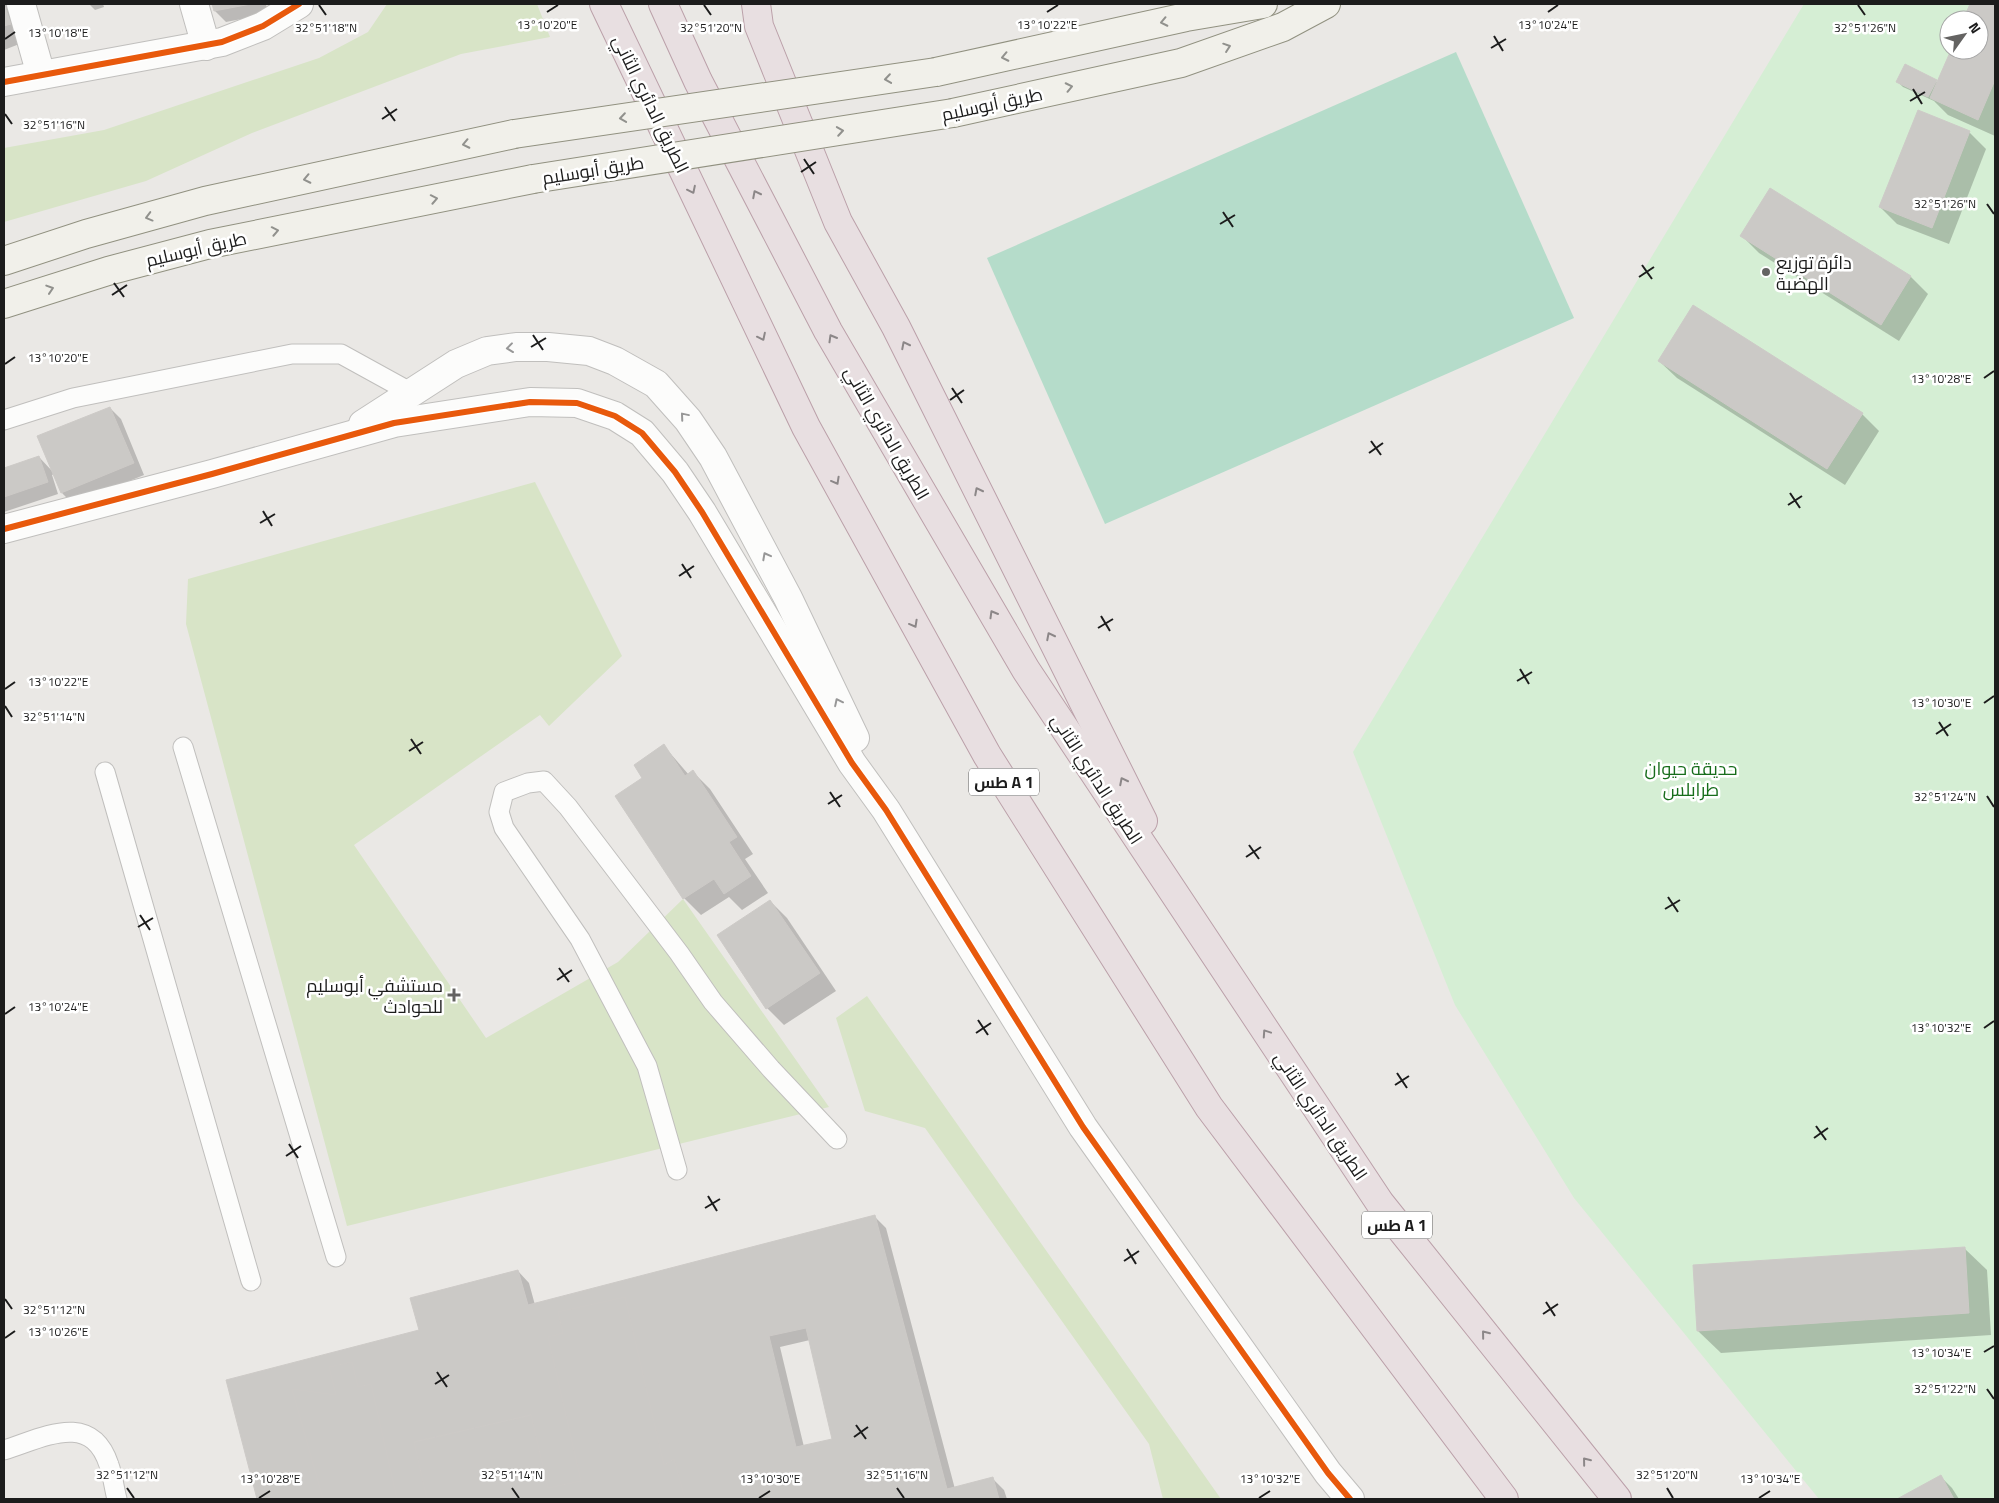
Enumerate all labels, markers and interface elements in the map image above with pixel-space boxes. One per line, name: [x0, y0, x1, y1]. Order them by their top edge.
north arrow: [1939, 10, 1989, 60]
text: 13°10'20"E: [517, 15, 578, 34]
text: 13°10'22"E: [1017, 15, 1078, 34]
text: 13°10'24"E: [1518, 15, 1579, 34]
one-way arrow: [1159, 16, 1168, 27]
text: 32°51'18"N: [295, 18, 357, 37]
text: 32°51'20"N: [680, 18, 742, 37]
text: 32°51'26"N: [1834, 18, 1896, 37]
text: N: [1964, 18, 1987, 37]
text: 13°10'18"E: [28, 23, 89, 42]
street label: الطريق الدائري الثاني: [605, 30, 696, 178]
one-way arrow: [1222, 43, 1230, 53]
one-way arrow: [1000, 51, 1009, 62]
one-way arrow: [884, 74, 892, 84]
street label: طريق أبوسليم: [939, 80, 1045, 128]
one-way arrow: [1065, 82, 1074, 93]
one-way arrow: [619, 112, 627, 123]
text: 32°51'16"N: [23, 115, 85, 134]
one-way arrow: [836, 126, 844, 136]
one-way arrow: [462, 139, 470, 149]
street label: طريق أبوسليم: [540, 149, 646, 191]
one-way arrow: [303, 173, 312, 184]
one-way arrow: [686, 185, 696, 194]
one-way arrow: [753, 190, 763, 199]
one-way arrow: [430, 194, 439, 205]
text: 32°51'26"N: [1914, 194, 1976, 213]
one-way arrow: [146, 211, 154, 221]
street label: طريق أبوسليم: [143, 224, 249, 274]
one-way arrow: [271, 226, 279, 237]
place label: دائرة توزيع الهضبة: [1776, 249, 1852, 297]
marker: دائرة توزيع الهضبة: [1760, 266, 1772, 278]
one-way arrow: [45, 285, 54, 295]
one-way arrow: [756, 332, 766, 341]
one-way arrow: [828, 334, 838, 343]
one-way arrow: [901, 341, 911, 350]
one-way arrow: [505, 342, 513, 353]
text: 13°10'20"E: [28, 348, 89, 367]
street label: الطريق الدائري الثاني: [837, 361, 936, 505]
text: 13°10'28"E: [1911, 369, 1972, 388]
one-way arrow: [682, 413, 690, 422]
one-way arrow: [830, 476, 840, 485]
one-way arrow: [974, 487, 984, 496]
one-way arrow: [762, 553, 772, 562]
one-way arrow: [989, 610, 999, 619]
one-way arrow: [908, 618, 918, 627]
one-way arrow: [1046, 632, 1056, 641]
text: 13°10'22"E: [28, 672, 89, 691]
text: 13°10'30"E: [1911, 693, 1972, 712]
one-way arrow: [834, 698, 844, 707]
text: 32°51'14"N: [23, 707, 85, 726]
street label: الطريق الدائري الثاني: [1044, 708, 1149, 850]
park label: حديقة حيوان طرابلس: [1645, 755, 1737, 803]
road number: طس A 1: [969, 769, 1039, 796]
one-way arrow: [1119, 777, 1129, 786]
text: 32°51'24"N: [1914, 787, 1976, 806]
place label: مستشفي أبوسليم للحوادث: [306, 972, 443, 1020]
marker: مستشفي أبوسليم للحوادث: [447, 988, 461, 1002]
text: 13°10'24"E: [28, 997, 89, 1016]
text: 13°10'32"E: [1911, 1018, 1972, 1037]
one-way arrow: [1263, 1030, 1272, 1039]
street label: الطريق الدائري الثاني: [1267, 1046, 1374, 1187]
road number: طس A 1: [1362, 1212, 1432, 1238]
text: 32°51'12"N: [23, 1300, 85, 1319]
text: 13°10'26"E: [28, 1322, 89, 1341]
one-way arrow: [1481, 1331, 1490, 1340]
text: 13°10'34"E: [1911, 1343, 1972, 1362]
text: 32°51'22"N: [1914, 1379, 1976, 1398]
one-way arrow: [1584, 1458, 1592, 1467]
text: 32°51'12"N: [96, 1465, 158, 1484]
text: 32°51'14"N: [481, 1465, 543, 1484]
text: 32°51'16"N: [866, 1465, 928, 1484]
text: 32°51'20"N: [1636, 1465, 1698, 1484]
text: 13°10'28"E: [240, 1469, 301, 1488]
text: 13°10'30"E: [740, 1469, 801, 1488]
text: 13°10'32"E: [1240, 1469, 1301, 1488]
text: 13°10'34"E: [1740, 1469, 1801, 1488]

